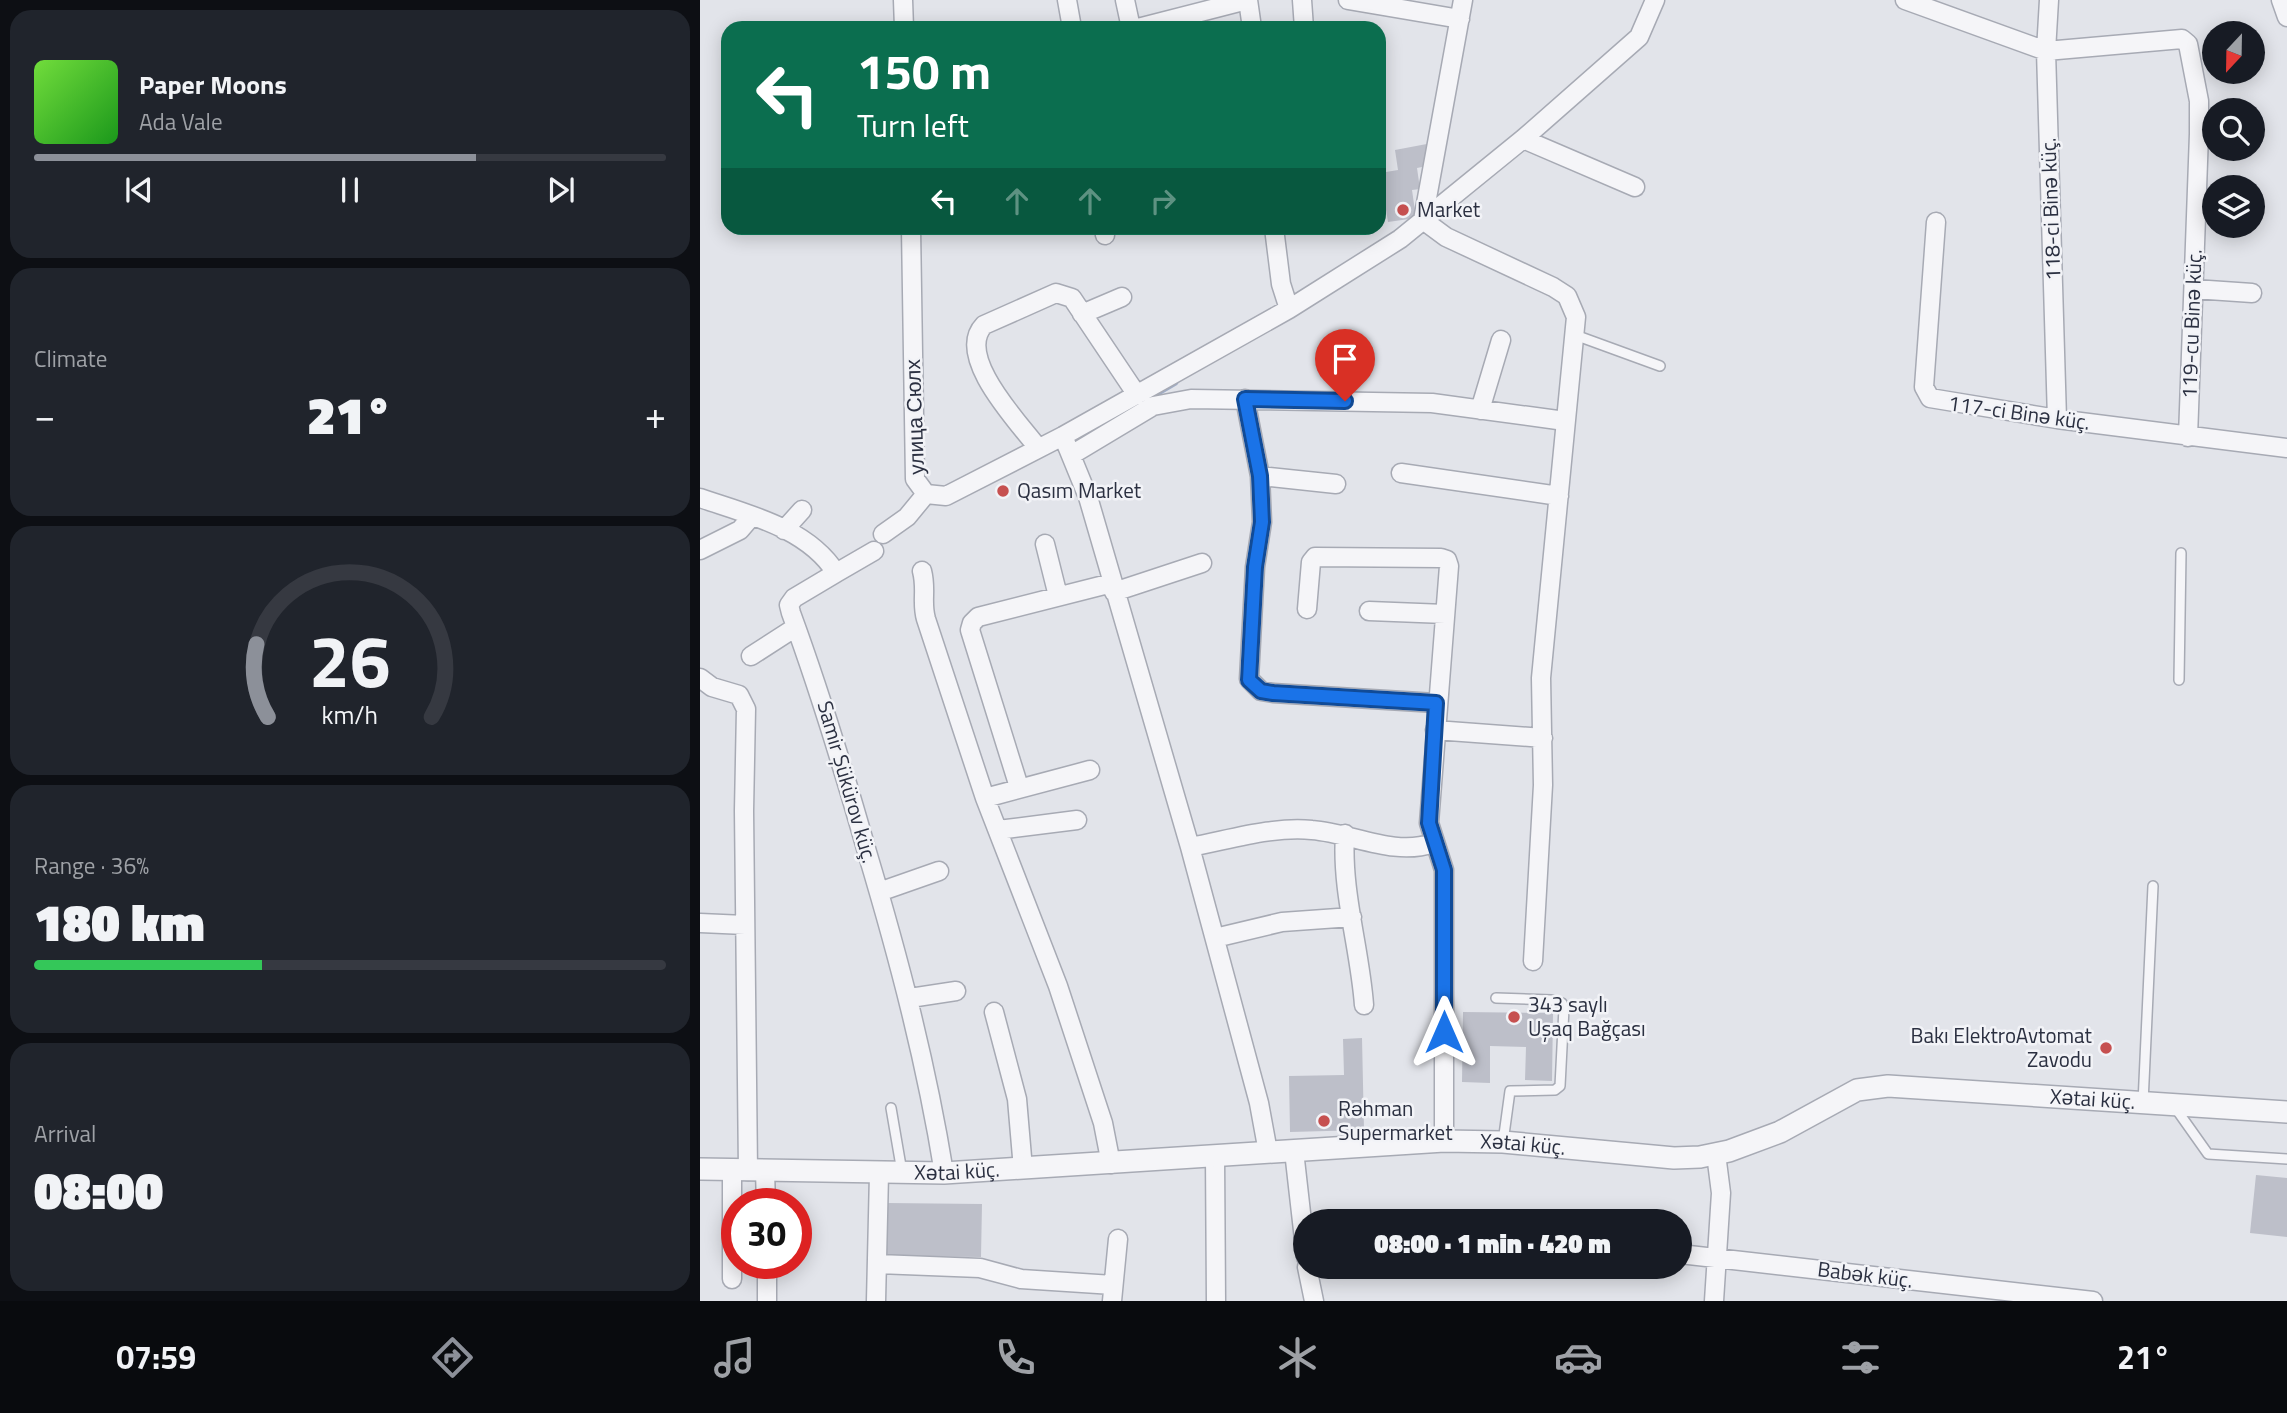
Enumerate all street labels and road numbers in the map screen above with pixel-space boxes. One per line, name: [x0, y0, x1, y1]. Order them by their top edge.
street label: 118-ci Binə küç.: [2032, 137, 2068, 281]
street label: 119-cu Binə küç.: [2172, 249, 2210, 399]
street label: улица Сюлх: [896, 358, 932, 475]
street label: 117-ci Binə küç.: [1946, 386, 2092, 438]
street label: Samir Şükürov küç.: [810, 697, 886, 867]
street label: Xətai küç.: [2049, 1080, 2136, 1117]
street label: Xətai küç.: [1480, 1125, 1567, 1163]
street label: Xətai küç.: [914, 1152, 1001, 1188]
street label: Babək küç.: [1816, 1252, 1915, 1296]

